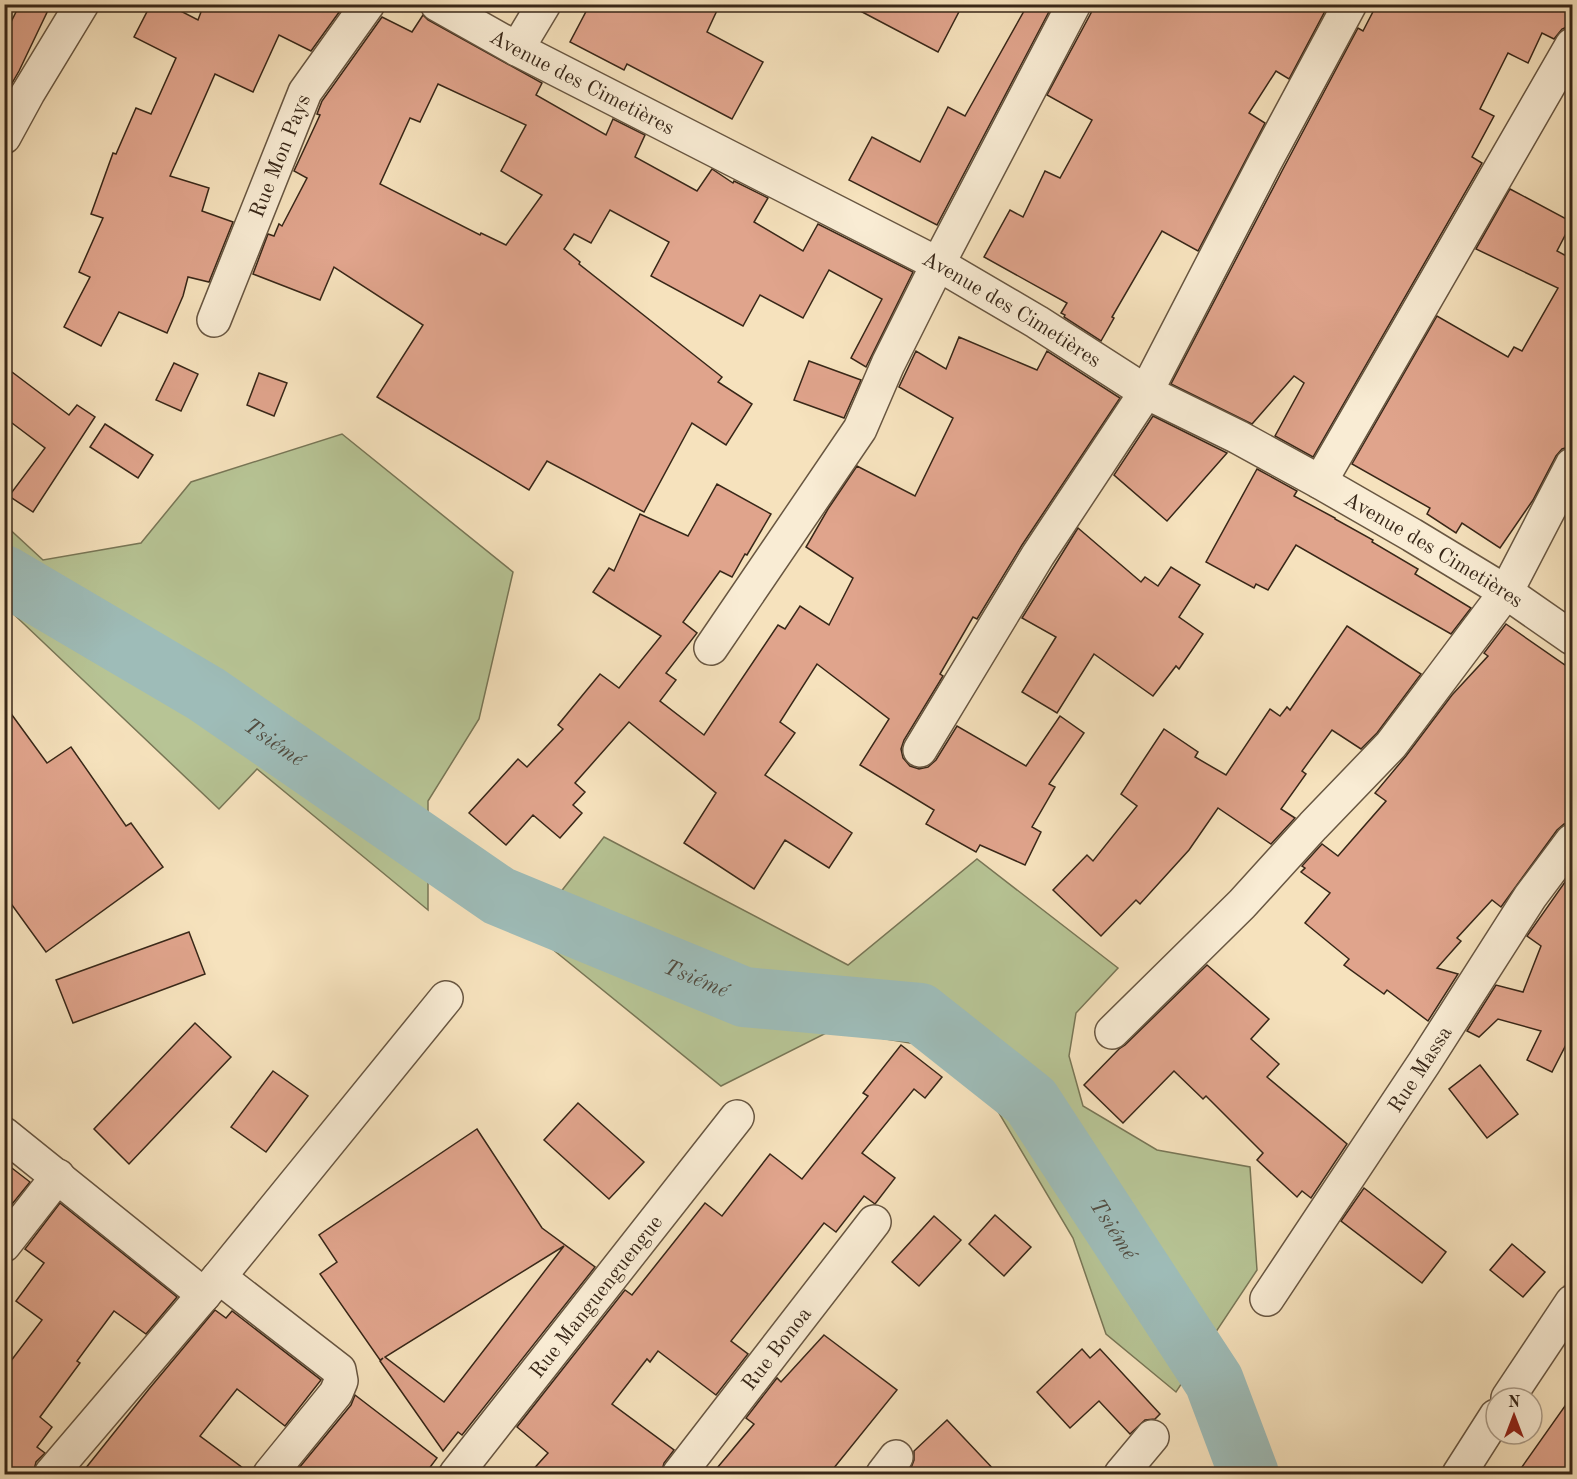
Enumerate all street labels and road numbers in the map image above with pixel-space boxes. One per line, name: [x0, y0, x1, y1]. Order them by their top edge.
street label: Avenue des Cimetières: [486, 27, 677, 139]
street label: Rue Mon Pays: [247, 92, 315, 221]
street label: Avenue des Cimetières: [918, 249, 1104, 372]
street label: Avenue des Cimetières: [1340, 489, 1526, 612]
street label: Rue Massa: [1385, 1023, 1457, 1117]
street label: Rue Manguenguengue: [527, 1212, 667, 1383]
street label: Rue Bonoa: [739, 1304, 816, 1395]

